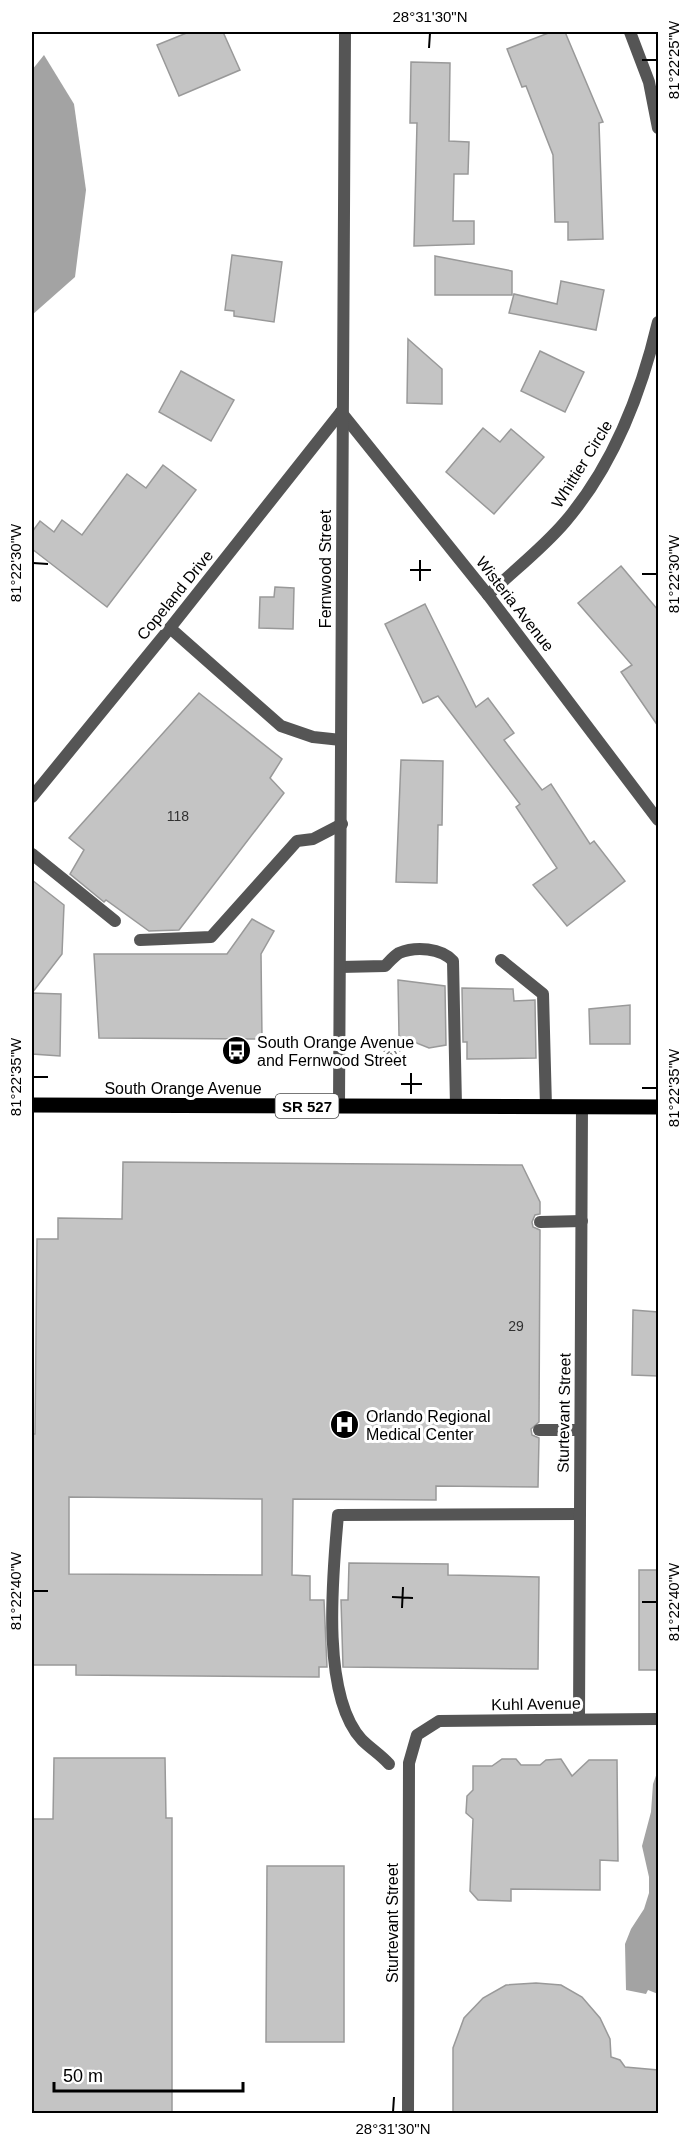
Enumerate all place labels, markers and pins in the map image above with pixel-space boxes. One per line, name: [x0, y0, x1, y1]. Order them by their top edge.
place label: South Orange Avenue and Fernwood Street: [257, 1034, 414, 1069]
bus stop icon: South Orange Avenue and Fernwood Street: [220, 1035, 252, 1067]
place label: Orlando Regional Medical Center: [366, 1408, 491, 1443]
hospital icon: Orlando Regional Medical Center: [329, 1409, 361, 1441]

